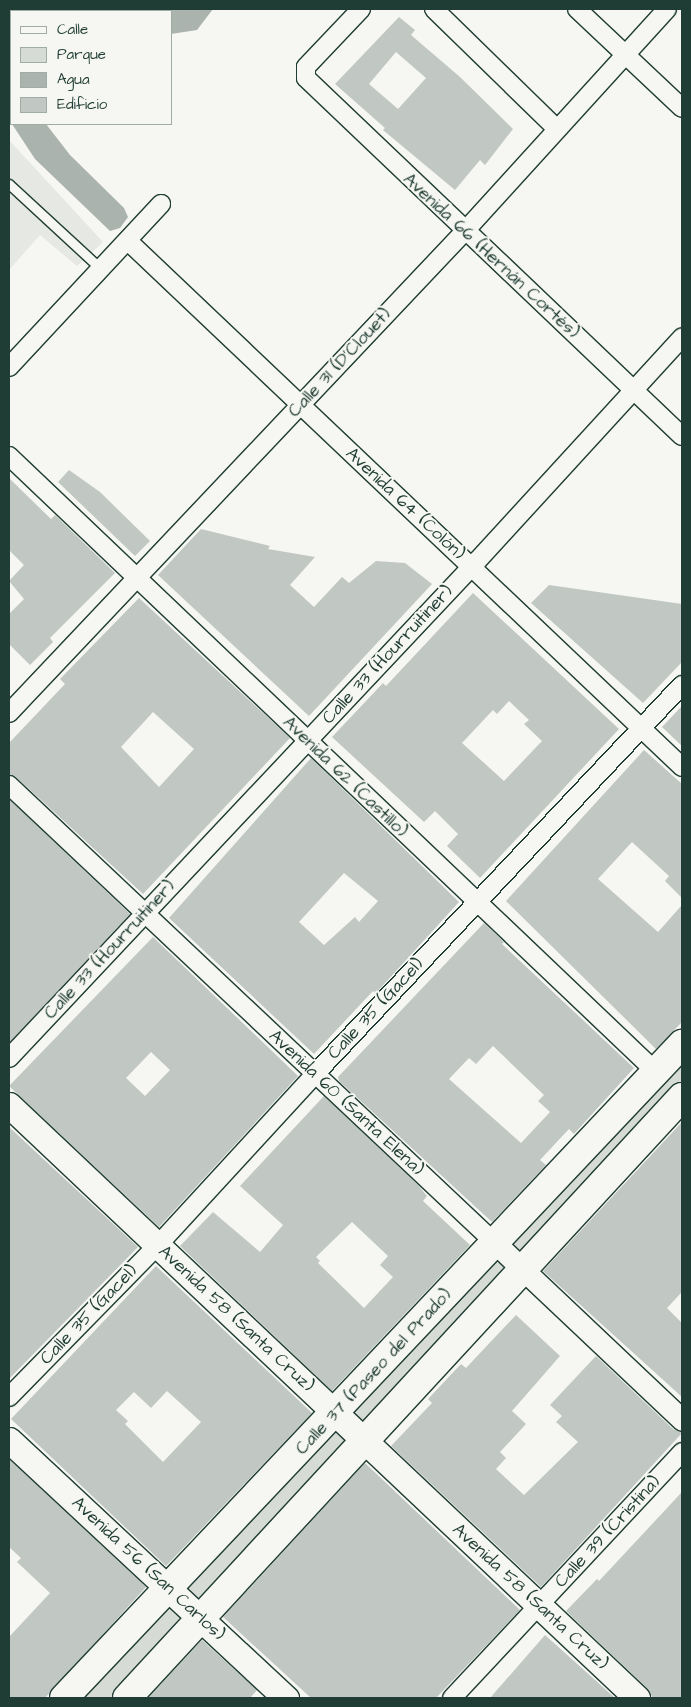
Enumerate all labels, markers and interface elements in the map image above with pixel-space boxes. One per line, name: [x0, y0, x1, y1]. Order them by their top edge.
legend: [10, 10, 172, 125]
text: Calle: [57, 19, 88, 40]
text: Parque: [57, 44, 106, 65]
text: Agua: [57, 69, 90, 90]
text: Edificio: [57, 94, 107, 115]
street label: Avenida 66 (Hernán Cortés): [398, 169, 584, 343]
street label: Calle 31 (D'Clouet): [284, 304, 396, 422]
street label: Avenida 64 (Colón): [341, 443, 469, 565]
street label: Calle 33 (Hourruitiner): [318, 581, 458, 729]
street label: Avenida 62 (Castillo): [278, 712, 412, 842]
street label: Calle 33 (Hourruitiner): [40, 876, 180, 1024]
street label: Calle 35 (Gacel): [323, 954, 429, 1064]
street label: Avenida 60 (Santa Elena): [264, 1025, 428, 1181]
street label: Avenida 58 (Santa Cruz): [154, 1241, 318, 1397]
street label: Calle 35 (Gacel): [36, 1260, 142, 1370]
street label: Calle 37 (Paseo del Prado): [291, 1284, 457, 1460]
street label: Calle 39 (Cristina): [551, 1471, 665, 1593]
street label: Avenida 56 (San Carlos): [67, 1492, 229, 1646]
street label: Avenida 58 (Santa Cruz): [448, 1519, 612, 1675]

